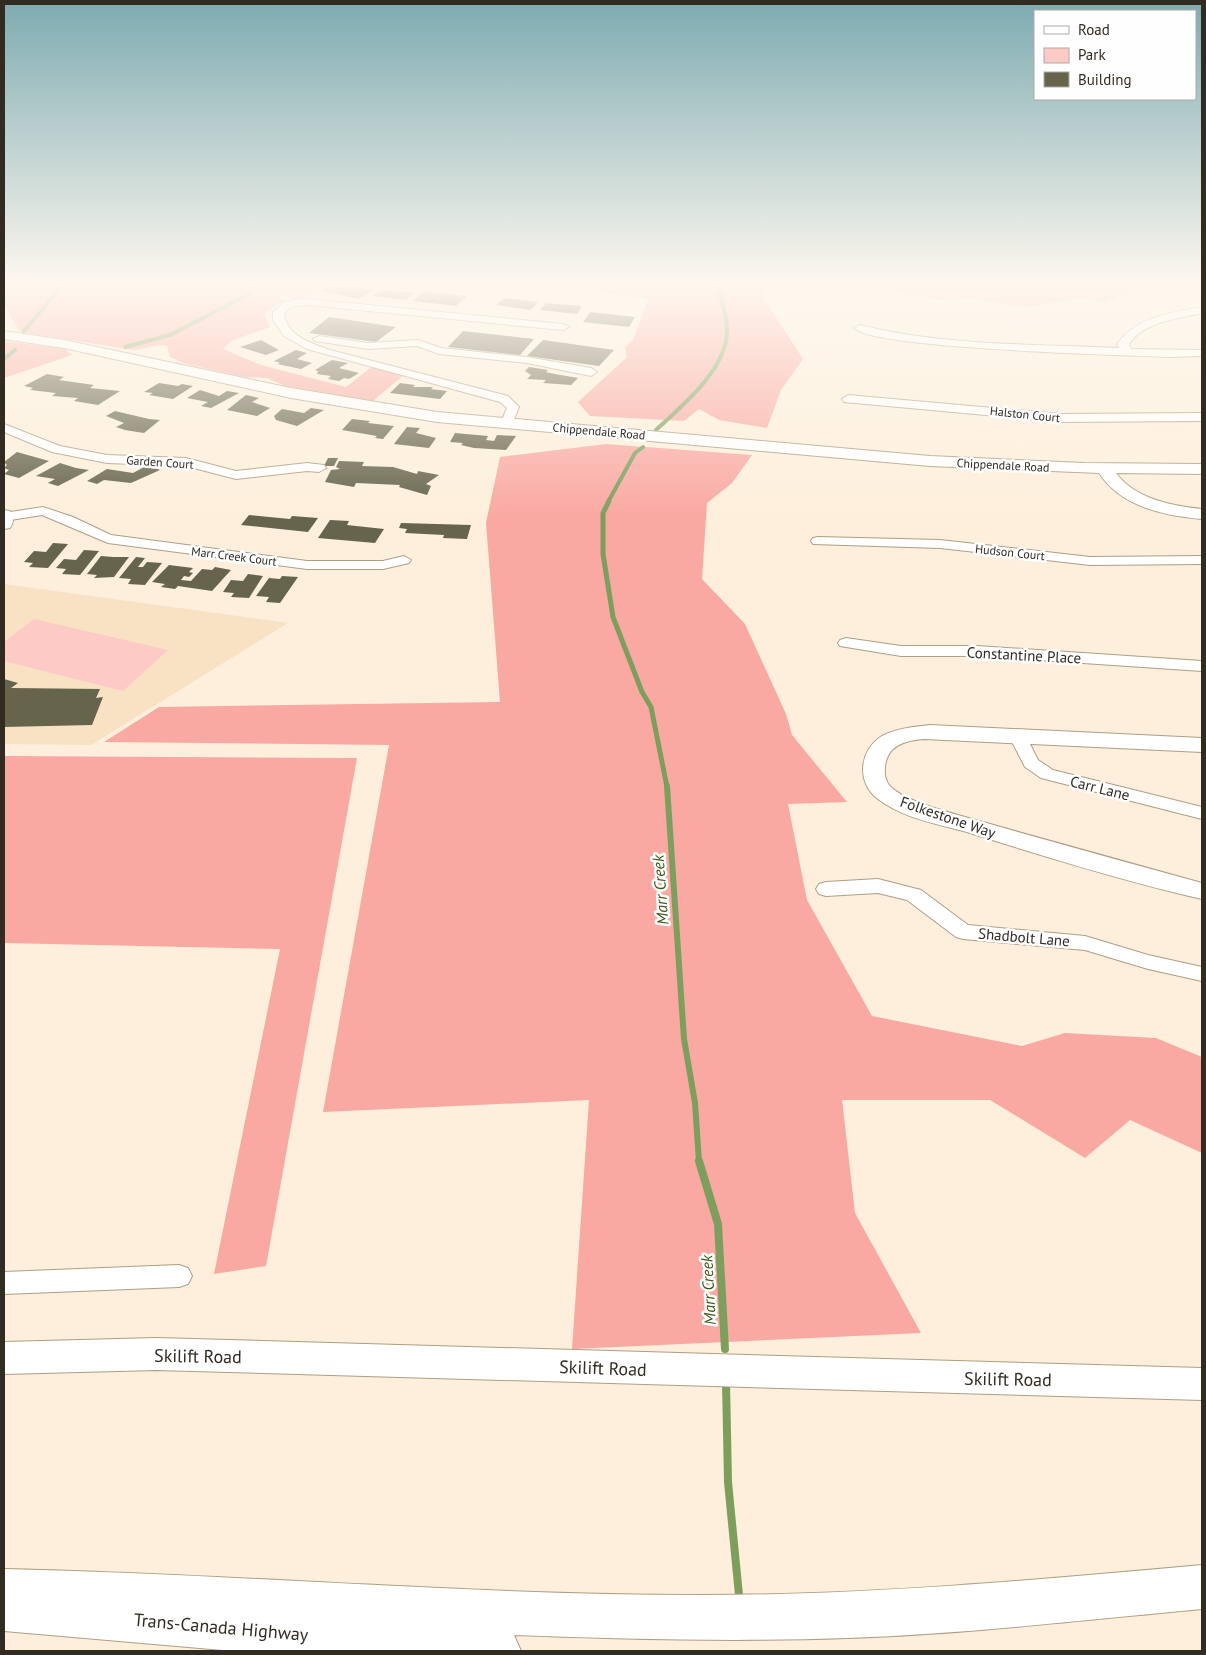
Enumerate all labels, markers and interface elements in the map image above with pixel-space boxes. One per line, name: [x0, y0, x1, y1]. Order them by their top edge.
legend: [1034, 10, 1196, 100]
text: Road: [1078, 20, 1110, 39]
text: Park: [1078, 45, 1106, 64]
text: Building: [1078, 70, 1132, 89]
street label: Halston Court: [989, 403, 1061, 425]
street label: Chippendale Road: [552, 419, 646, 443]
street label: Garden Court: [126, 452, 194, 472]
street label: Chippendale Road: [956, 455, 1050, 475]
street label: Hudson Court: [974, 541, 1046, 563]
street label: Marr Creek Court: [190, 543, 278, 569]
street label: Constantine Place: [966, 643, 1082, 667]
street label: Carr Lane: [1068, 771, 1132, 805]
street label: Folkestone Way: [898, 792, 998, 842]
water label: Marr Creek: [648, 854, 672, 926]
street label: Shadbolt Lane: [977, 924, 1071, 950]
water label: Marr Creek: [696, 1254, 720, 1325]
street label: Skilift Road: [154, 1344, 242, 1368]
street label: Skilift Road: [559, 1355, 647, 1381]
street label: Skilift Road: [964, 1367, 1052, 1391]
street label: Trans-Canada Highway: [133, 1608, 310, 1646]

